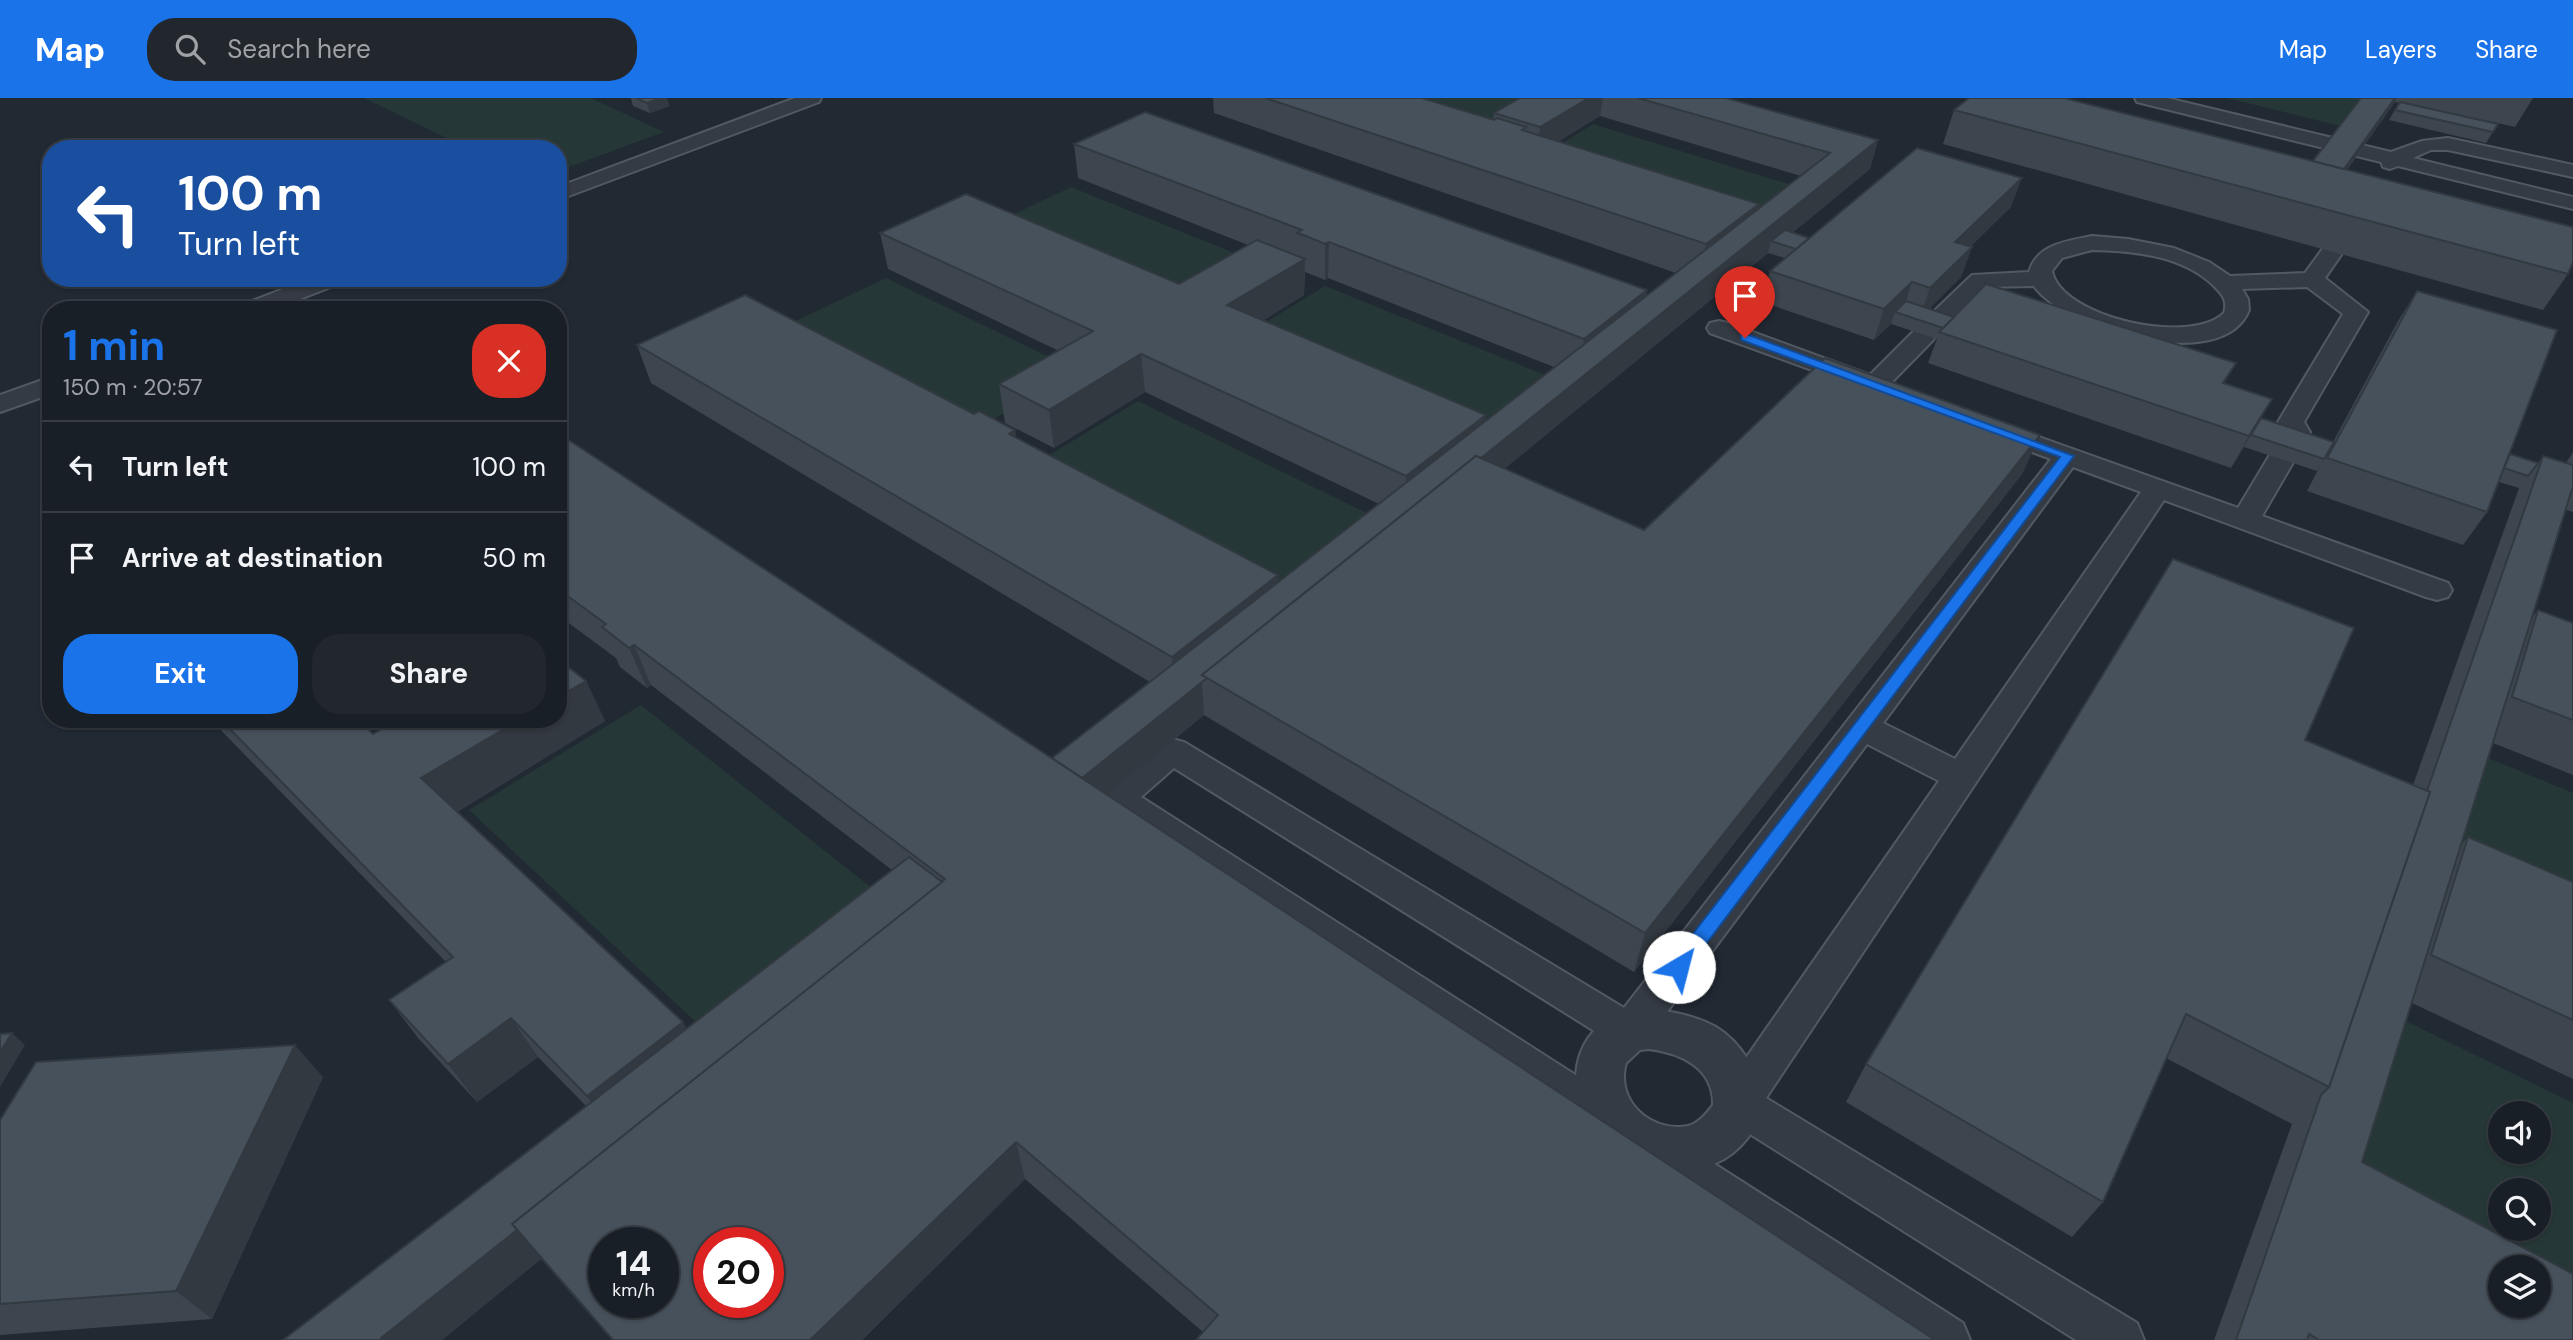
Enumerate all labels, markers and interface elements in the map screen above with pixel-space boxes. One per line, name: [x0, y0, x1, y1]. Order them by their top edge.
search box: [147, 18, 637, 81]
text: Map: [35, 28, 105, 71]
icon: search: [171, 30, 209, 68]
text: Search here: [227, 32, 371, 66]
text: Map: [2279, 34, 2327, 65]
text: Layers: [2365, 34, 2437, 65]
text: Share: [2475, 34, 2538, 65]
text: 100 m: [178, 161, 322, 225]
icon: left: [63, 168, 154, 259]
text: Turn left: [178, 223, 300, 265]
pin: [1715, 266, 1775, 338]
icon: arrive: [1726, 277, 1764, 315]
text: 1 min: [63, 318, 165, 373]
button: close: [472, 324, 546, 398]
text: 150 m · 20:57: [63, 372, 203, 402]
icon: left: [63, 448, 101, 486]
text: Turn left: [122, 450, 229, 484]
text: 100 m: [472, 450, 546, 484]
icon: arrive: [63, 539, 101, 577]
text: Arrive at destination: [122, 541, 383, 575]
text: 50 m: [482, 541, 546, 575]
button: Exit: [63, 634, 298, 714]
button: Share: [312, 634, 546, 714]
position arrow: [1642, 930, 1716, 1004]
map controls: [2488, 1101, 2551, 1318]
button: sound: [2488, 1101, 2551, 1164]
button: search: [2488, 1178, 2551, 1241]
speed limit sign: 20: [693, 1227, 784, 1318]
text: 14: [616, 1240, 651, 1286]
button: layers: [2488, 1255, 2551, 1318]
text: km/h: [612, 1278, 655, 1302]

